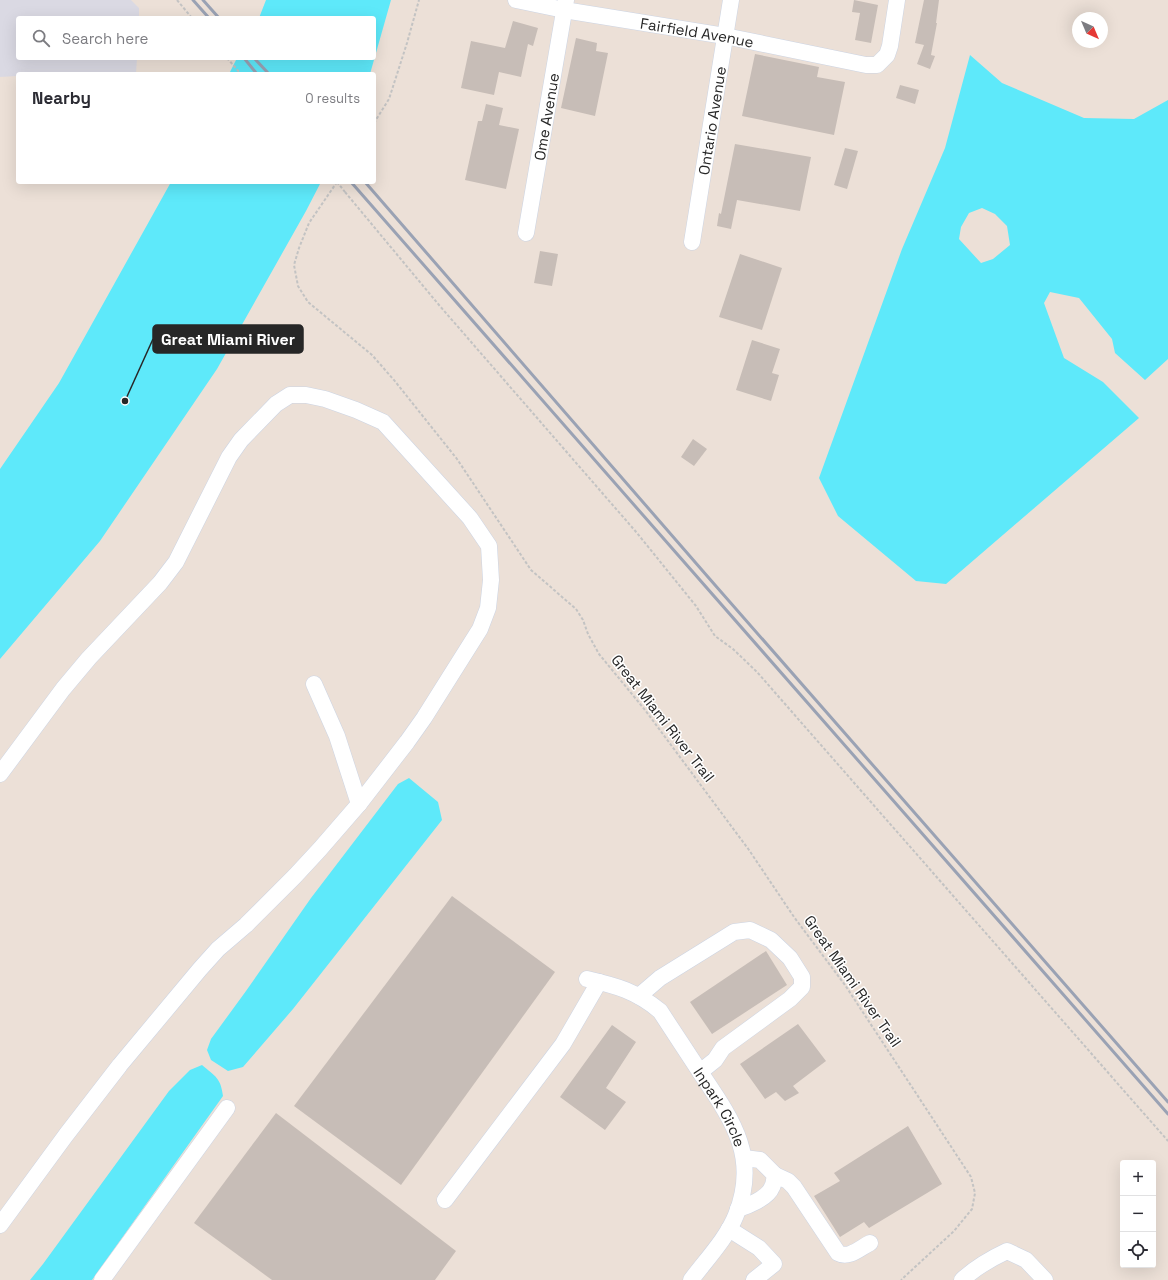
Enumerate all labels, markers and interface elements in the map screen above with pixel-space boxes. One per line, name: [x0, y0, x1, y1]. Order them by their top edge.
north arrow: [1072, 12, 1108, 48]
street label: Fairfield Avenue: [639, 13, 756, 51]
search box: [16, 16, 376, 60]
icon: search: [30, 27, 52, 49]
text: Search here: [62, 29, 148, 48]
street label: Ontario Avenue: [693, 65, 730, 176]
street label: Ome Avenue: [529, 71, 563, 162]
text: Nearby: [32, 87, 91, 109]
text: 0 results: [305, 90, 360, 107]
callout: Great Miami River: [153, 325, 303, 353]
text: Great Miami River: [161, 329, 295, 350]
street label: Great Miami River Trail: [607, 650, 719, 786]
street label: Great Miami River Trail: [800, 911, 906, 1051]
street label: Inpark Circle: [690, 1063, 750, 1149]
map controls: [1120, 1160, 1156, 1268]
button: +: [1120, 1160, 1156, 1196]
button: −: [1120, 1196, 1156, 1232]
button: locate: [1120, 1232, 1156, 1268]

